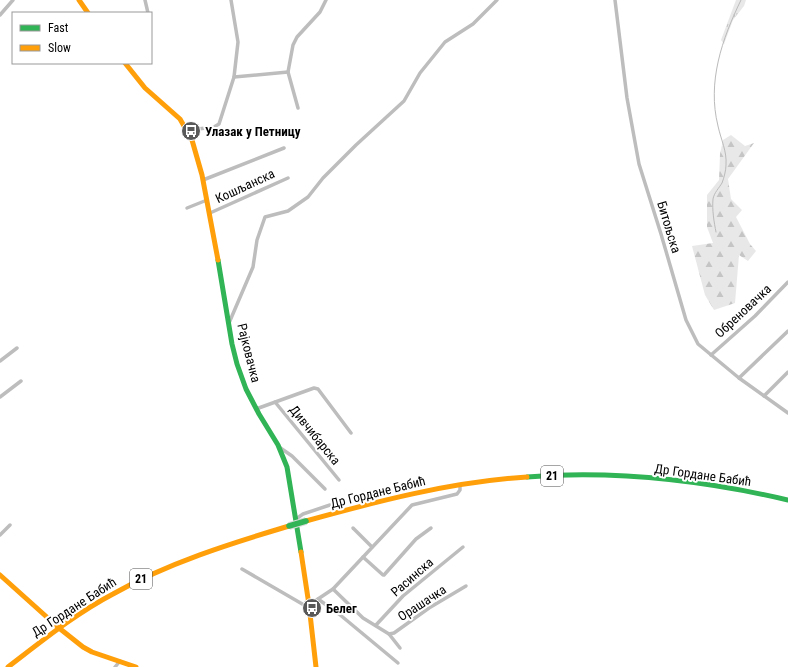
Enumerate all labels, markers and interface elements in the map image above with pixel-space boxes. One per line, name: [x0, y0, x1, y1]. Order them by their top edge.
legend: [12, 12, 152, 64]
text: Fast: [48, 21, 69, 35]
text: Slow: [48, 41, 71, 55]
bus stop icon: Улазак у Петницу: [180, 120, 202, 142]
place label: Улазак у Петницу: [205, 124, 301, 139]
street label: Кошљанска: [213, 166, 277, 206]
street label: Битољска: [654, 199, 684, 255]
street label: Обреновачка: [712, 281, 774, 341]
street label: Рајковачка: [234, 322, 264, 384]
street label: Дивчибарска: [287, 402, 343, 468]
street label: Др Гордане Бабић: [654, 461, 752, 489]
road number: 21: [541, 466, 563, 486]
street label: Др Гордане Бабић: [329, 473, 427, 511]
street label: Расинска: [388, 555, 436, 599]
road number: 21: [130, 569, 152, 589]
street label: Др Гордане Бабић: [29, 574, 119, 640]
street label: Орашачка: [395, 582, 449, 624]
bus stop icon: Белег: [301, 597, 323, 619]
place label: Белег: [326, 601, 357, 616]

